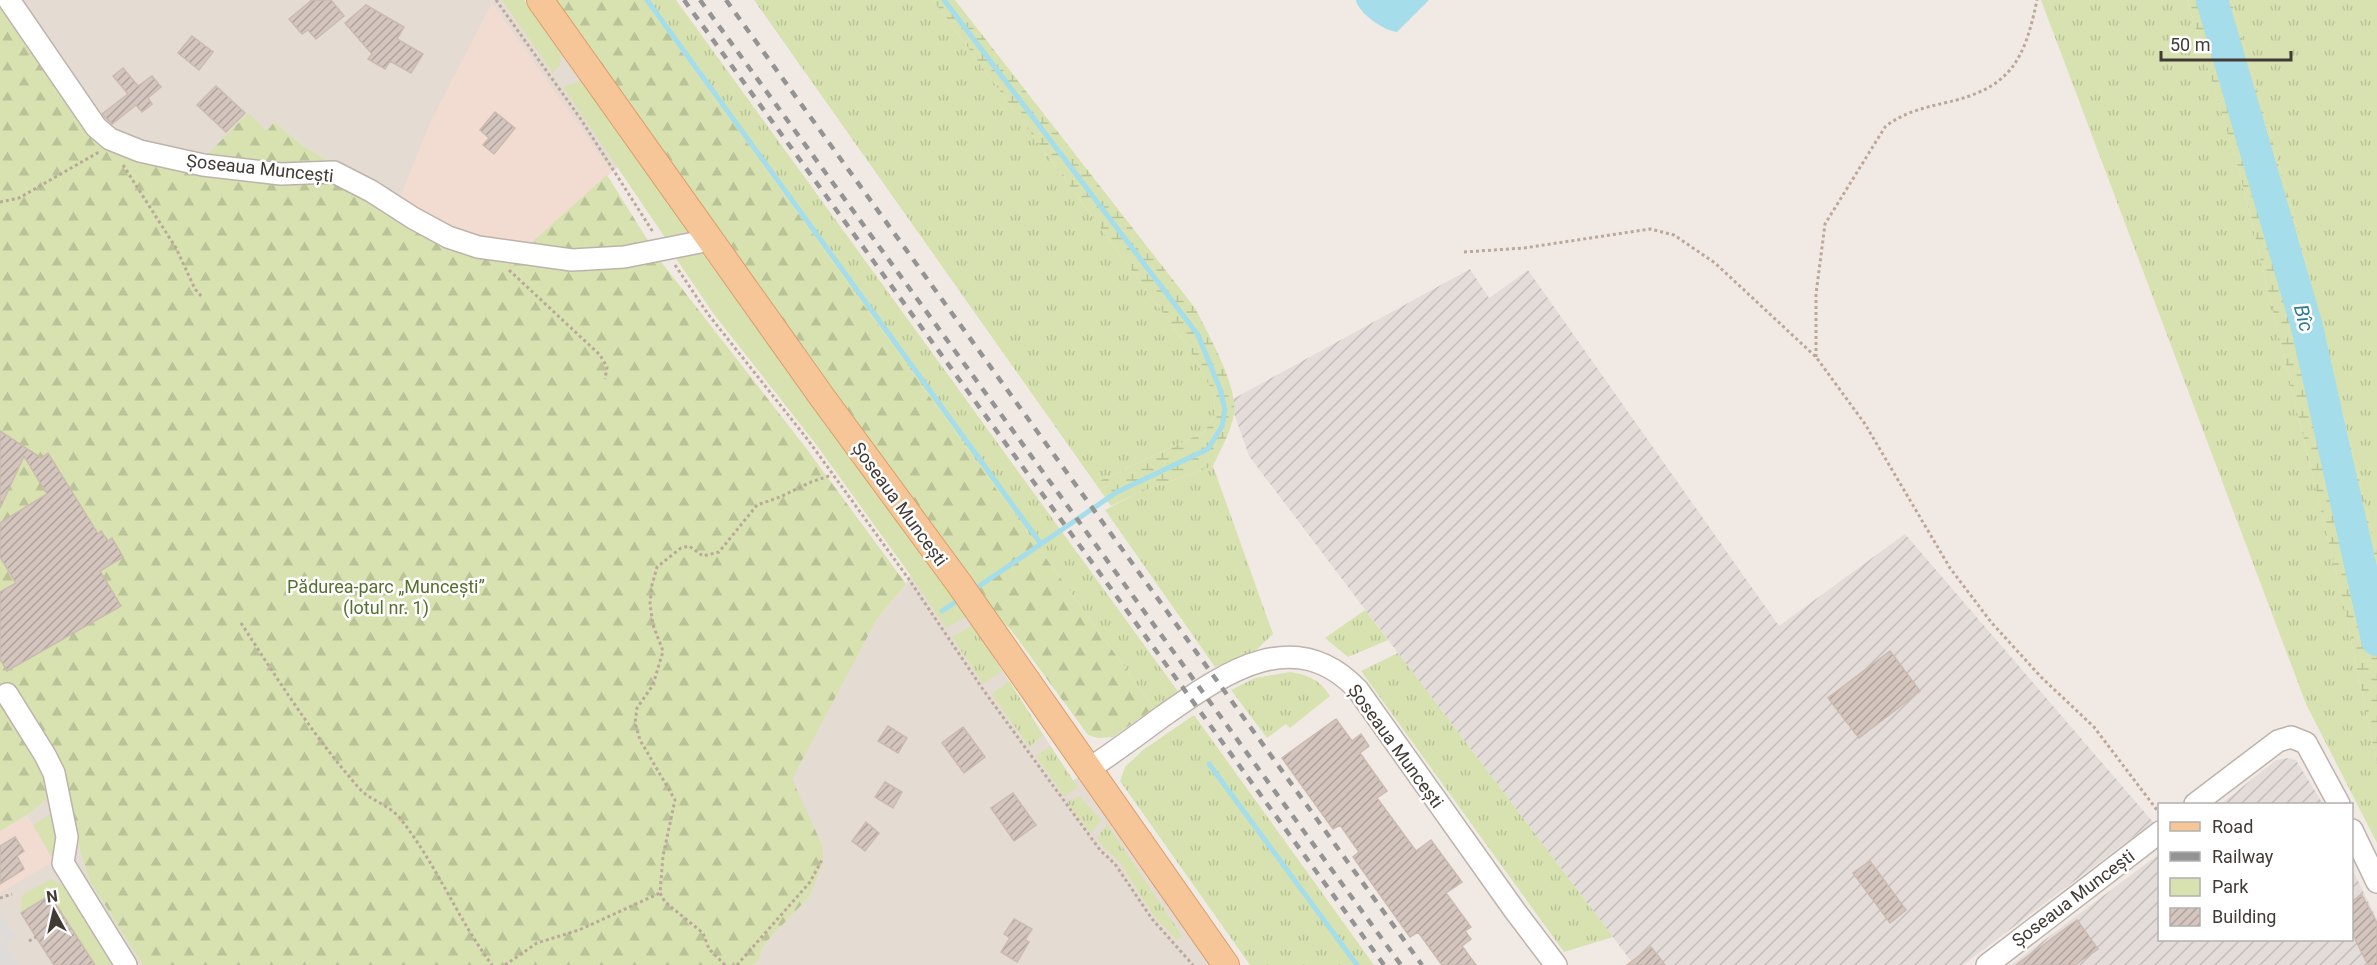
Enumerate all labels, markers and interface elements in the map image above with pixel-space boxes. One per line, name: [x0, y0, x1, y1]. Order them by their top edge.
scale bar: [2161, 24, 2292, 62]
text: 50 m: [2170, 34, 2210, 55]
street label: Șoseaua Muncești: [185, 150, 335, 187]
water label: Bîc: [2289, 302, 2319, 334]
street label: Șoseaua Muncești: [847, 438, 952, 571]
park label: Pădurea-parc „Muncești” (lotul nr. 1): [287, 576, 485, 619]
street label: Șoseaua Muncești: [1343, 680, 1448, 813]
legend: [2158, 803, 2353, 941]
text: Road: [2212, 816, 2253, 837]
street label: Șoseaua Muncești: [2008, 845, 2139, 952]
text: Railway: [2212, 846, 2274, 867]
text: Park: [2212, 876, 2249, 897]
north arrow: [24, 881, 84, 941]
text: N: [45, 886, 59, 907]
text: Building: [2212, 906, 2276, 927]

